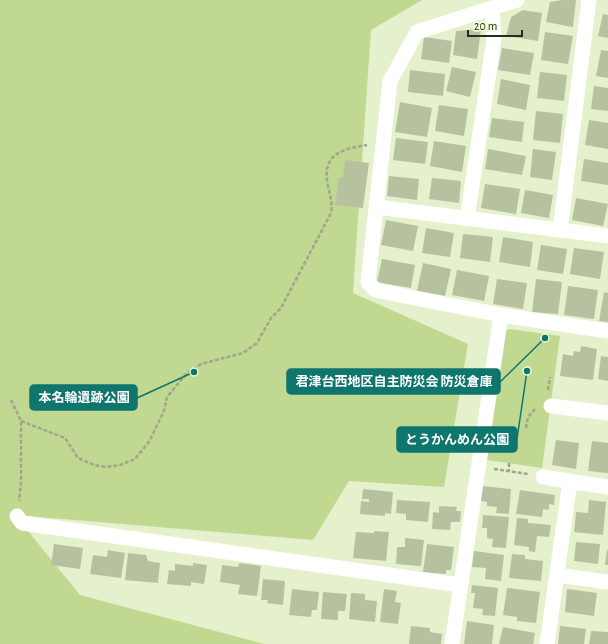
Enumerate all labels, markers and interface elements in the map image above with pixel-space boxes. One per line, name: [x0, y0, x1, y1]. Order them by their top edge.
scale bar: [468, 12, 522, 38]
text: 20 m: [474, 20, 497, 32]
callout: 君津台西地区自主防災会 防災倉庫: [287, 369, 500, 394]
text: 君津台西地区自主防災会 防災倉庫: [296, 374, 492, 389]
callout: 本名輪遺跡公園: [30, 385, 137, 410]
text: 本名輪遺跡公園: [38, 390, 130, 405]
callout: とうかんめん公園: [397, 427, 517, 452]
text: とうかんめん公園: [405, 433, 509, 447]

